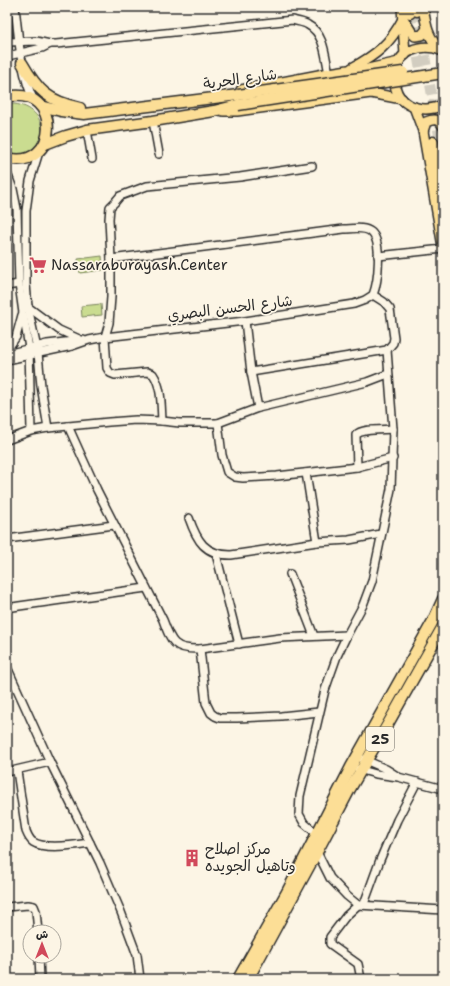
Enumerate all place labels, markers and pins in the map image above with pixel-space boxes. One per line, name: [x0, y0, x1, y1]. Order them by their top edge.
supermarket icon: Nassaraburayash.Center: [28, 255, 48, 275]
place label: Nassaraburayash.Center: [51, 255, 228, 275]
place label: مركز اصلاح وتاهيل الجويده: [205, 839, 296, 876]
building icon: مركز اصلاح وتاهيل الجويده: [182, 848, 202, 868]

